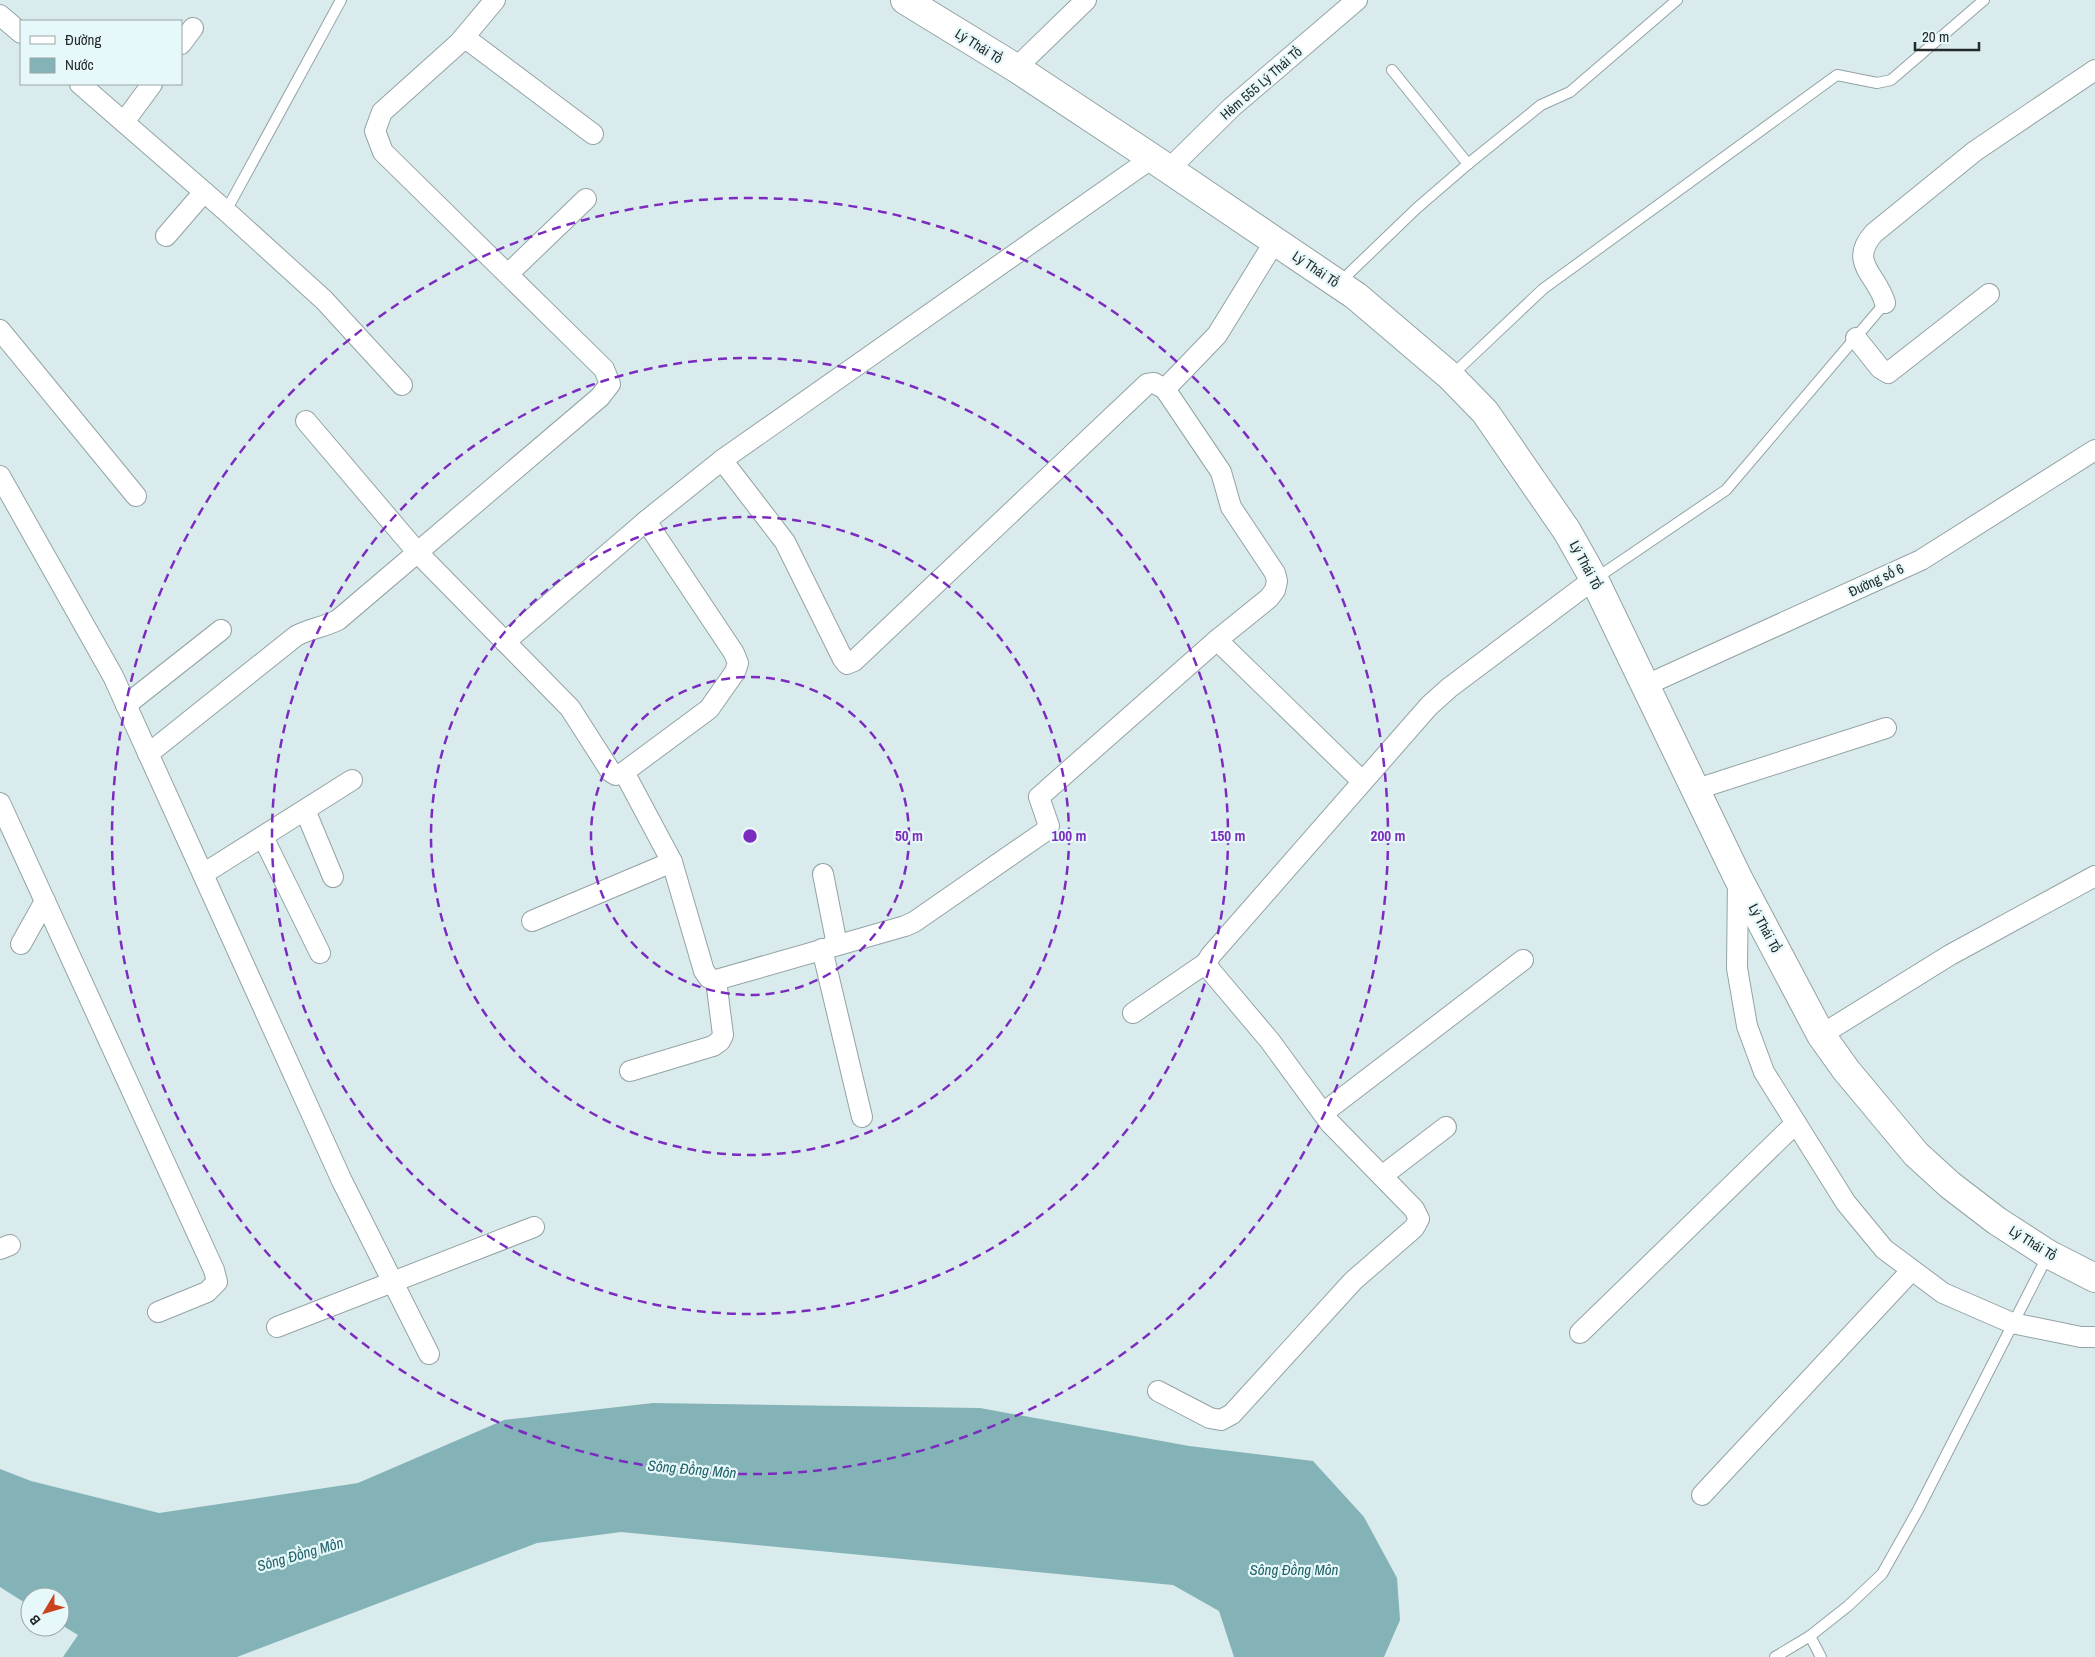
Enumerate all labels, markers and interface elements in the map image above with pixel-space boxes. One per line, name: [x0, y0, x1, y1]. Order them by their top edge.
legend: [20, 20, 182, 85]
scale bar: [1915, 20, 1979, 52]
street label: Lý Thái Tổ: [952, 24, 1006, 68]
text: 20 m: [1922, 26, 1949, 47]
text: Đường: [65, 29, 101, 50]
street label: Hẻm 555 Lý Thái Tổ: [1216, 43, 1306, 123]
text: Nước: [65, 54, 94, 75]
street label: Lý Thái Tổ: [1289, 247, 1343, 291]
street label: Lý Thái Tổ: [1566, 537, 1606, 593]
street label: Đường số 6: [1846, 559, 1906, 601]
text: 50 m: [895, 825, 923, 846]
text: 100 m: [1052, 825, 1086, 846]
text: 150 m: [1211, 825, 1245, 846]
text: 200 m: [1371, 825, 1405, 846]
centre of rings: [741, 827, 759, 845]
street label: Lý Thái Tổ: [1745, 900, 1785, 956]
street label: Lý Thái Tổ: [2006, 1221, 2060, 1265]
water label: Sông Đồng Môn: [647, 1455, 737, 1483]
water label: Sông Đồng Môn: [254, 1532, 346, 1576]
water label: Sông Đồng Môn: [1250, 1559, 1339, 1580]
north arrow: [20, 1587, 70, 1637]
text: B: [25, 1611, 44, 1629]

